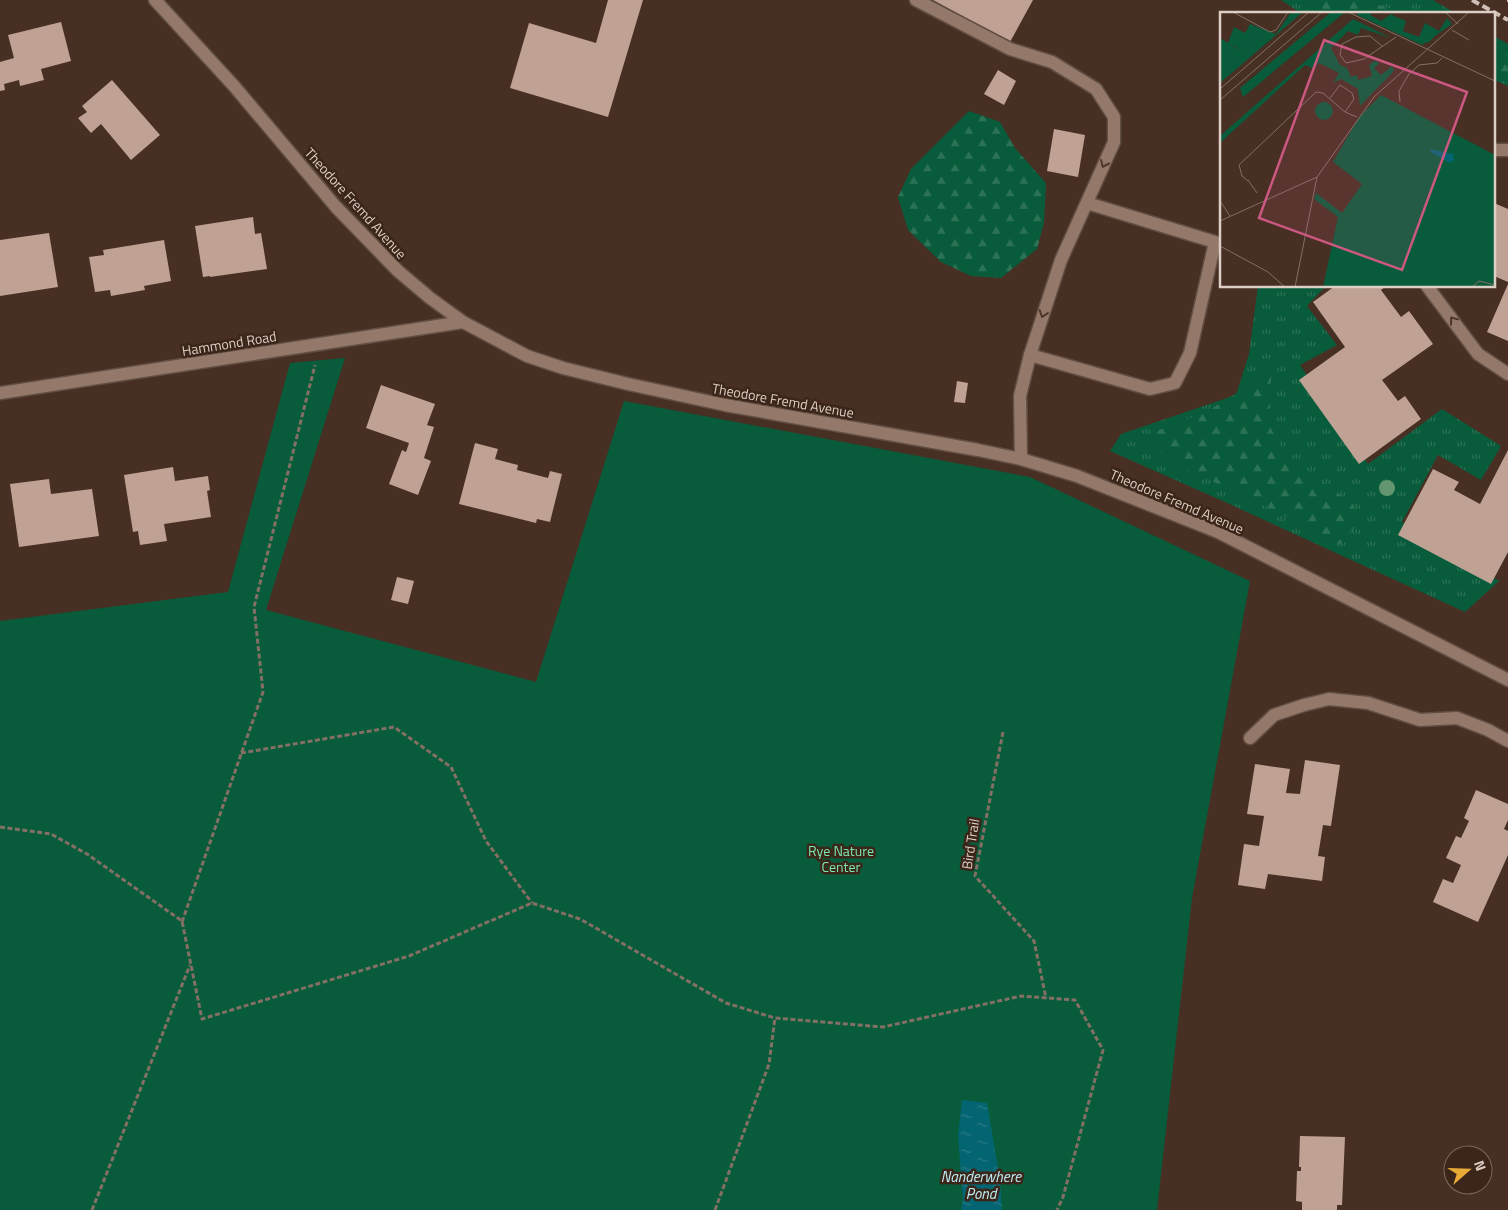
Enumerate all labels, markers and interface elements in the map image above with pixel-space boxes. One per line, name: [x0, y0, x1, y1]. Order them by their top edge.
inset map: [1220, 12, 1496, 288]
street label: Theodore Fremd Avenue: [300, 143, 412, 263]
one-way arrow: [1100, 159, 1111, 168]
one-way arrow: [1039, 310, 1049, 318]
one-way arrow: [1450, 316, 1459, 326]
street label: Hammond Road: [180, 325, 278, 361]
street label: Theodore Fremd Avenue: [710, 377, 856, 423]
street label: Theodore Fremd Avenue: [1107, 463, 1247, 539]
street label: Bird Trail: [956, 817, 984, 871]
park label: Rye Nature Center: [808, 840, 874, 877]
north arrow: [1443, 1145, 1493, 1195]
text: N: [1469, 1157, 1492, 1174]
water label: Nanderwhere Pond: [941, 1165, 1022, 1205]

